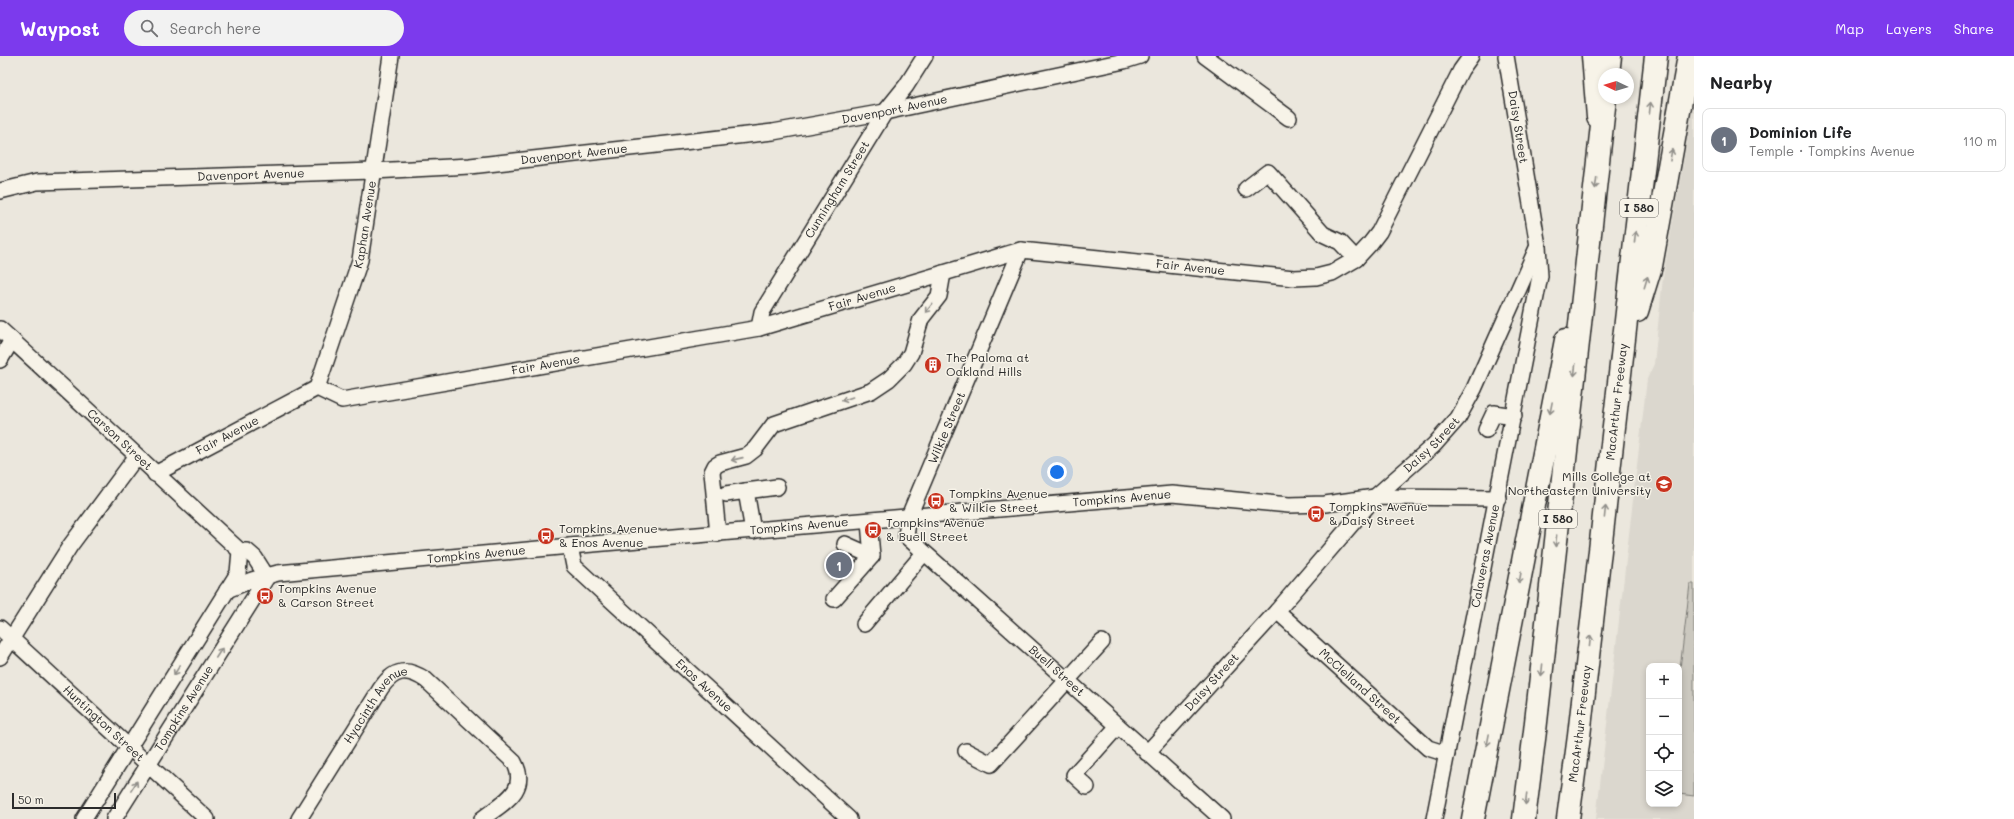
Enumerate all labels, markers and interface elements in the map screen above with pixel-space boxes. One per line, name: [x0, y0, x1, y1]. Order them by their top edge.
search box: [124, 10, 404, 46]
text: Waypost: [20, 16, 100, 41]
icon: search: [138, 17, 160, 39]
text: Search here: [170, 18, 261, 38]
text: Map: [1835, 19, 1864, 38]
text: Layers: [1886, 19, 1932, 38]
text: Share: [1954, 19, 1994, 38]
north arrow: [1598, 68, 1634, 104]
text: Nearby: [1710, 71, 1772, 93]
street label: Daisy Street: [1505, 89, 1533, 164]
street label: Davenport Avenue: [840, 90, 949, 127]
one-way arrow: [1646, 102, 1654, 115]
text: Dominion Life: [1749, 122, 1852, 142]
text: 1: [1721, 132, 1727, 149]
text: 110 m: [1963, 132, 1997, 149]
street label: Cunningham Street: [800, 137, 873, 241]
street label: Davenport Avenue: [520, 139, 628, 167]
text: Temple · Tompkins Avenue: [1749, 142, 1915, 159]
one-way arrow: [1667, 149, 1675, 162]
street label: Davenport Avenue: [197, 164, 305, 184]
one-way arrow: [1592, 176, 1599, 189]
street label: Kaphan Avenue: [349, 179, 379, 270]
road number: I 580: [1620, 199, 1658, 217]
one-way arrow: [1632, 231, 1639, 244]
street label: Fair Avenue: [1155, 255, 1226, 278]
one-way arrow: [1643, 276, 1650, 289]
street label: Fair Avenue: [826, 279, 897, 314]
one-way arrow: [925, 303, 934, 314]
street label: MacArthur Freeway: [1601, 342, 1630, 461]
place label: The Paloma at Oakland Hills: [946, 349, 1029, 379]
street label: Fair Avenue: [510, 350, 581, 378]
building icon: The Paloma at Oakland Hills: [923, 355, 943, 375]
one-way arrow: [1571, 363, 1579, 376]
street label: Wilkie Street: [924, 389, 968, 466]
one-way arrow: [841, 395, 853, 403]
one-way arrow: [1547, 402, 1555, 415]
street label: Carson Street: [84, 405, 157, 473]
street label: Fair Avenue: [193, 411, 261, 458]
street label: Daisy Street: [1399, 413, 1463, 476]
one-way arrow: [730, 455, 743, 463]
your location: [1047, 462, 1067, 482]
place label: Mills College at Northeastern University: [1508, 468, 1651, 498]
school or university icon: Mills College at Northeastern University: [1654, 474, 1674, 494]
place label: Tompkins Avenue & Wilkie Street: [949, 485, 1048, 515]
street label: Tompkins Avenue: [1072, 485, 1172, 510]
bus stop icon: Tompkins Avenue & Wilkie Street: [926, 491, 946, 511]
place label: Tompkins Avenue & Daisy Street: [1329, 498, 1428, 528]
street label: Calaveras Avenue: [1466, 503, 1502, 609]
bus stop icon: Tompkins Avenue & Daisy Street: [1306, 504, 1326, 524]
one-way arrow: [1601, 506, 1608, 519]
road number: I 580: [1539, 510, 1577, 528]
street label: Tompkins Avenue: [749, 513, 849, 537]
place label: Tompkins Avenue & Buell Street: [886, 514, 985, 544]
place label: Tompkins Avenue & Enos Avenue: [559, 520, 658, 550]
bus stop icon: Tompkins Avenue & Buell Street: [863, 520, 883, 540]
bus stop icon: Tompkins Avenue & Enos Avenue: [536, 526, 556, 546]
one-way arrow: [1552, 534, 1560, 547]
street label: Tompkins Avenue: [426, 541, 526, 566]
pin: 1: [826, 550, 852, 580]
one-way arrow: [1516, 571, 1524, 584]
place label: Tompkins Avenue & Carson Street: [278, 580, 377, 610]
bus stop icon: Tompkins Avenue & Carson Street: [255, 586, 275, 606]
one-way arrow: [1586, 635, 1594, 648]
street label: Buell Street: [1026, 641, 1089, 699]
street label: McClelland Street: [1316, 644, 1405, 727]
one-way arrow: [215, 647, 223, 658]
street label: Daisy Street: [1180, 649, 1242, 714]
street label: Enos Avenue: [673, 655, 737, 715]
street label: Tompkins Avenue: [150, 662, 216, 754]
street label: Hyacinth Avenue: [339, 663, 408, 746]
one-way arrow: [1538, 663, 1545, 676]
map controls: [1646, 663, 1682, 807]
button: +: [1646, 663, 1682, 699]
one-way arrow: [173, 664, 181, 676]
street label: MacArthur Freeway: [1564, 664, 1594, 783]
street label: Huntington Street: [60, 681, 149, 765]
button: −: [1646, 699, 1682, 735]
one-way arrow: [1484, 733, 1492, 746]
button: locate: [1646, 735, 1682, 771]
button: layers: [1646, 771, 1682, 807]
one-way arrow: [130, 781, 138, 792]
scale bar: [12, 791, 116, 810]
text: 50 m: [18, 792, 44, 807]
one-way arrow: [1523, 792, 1530, 805]

